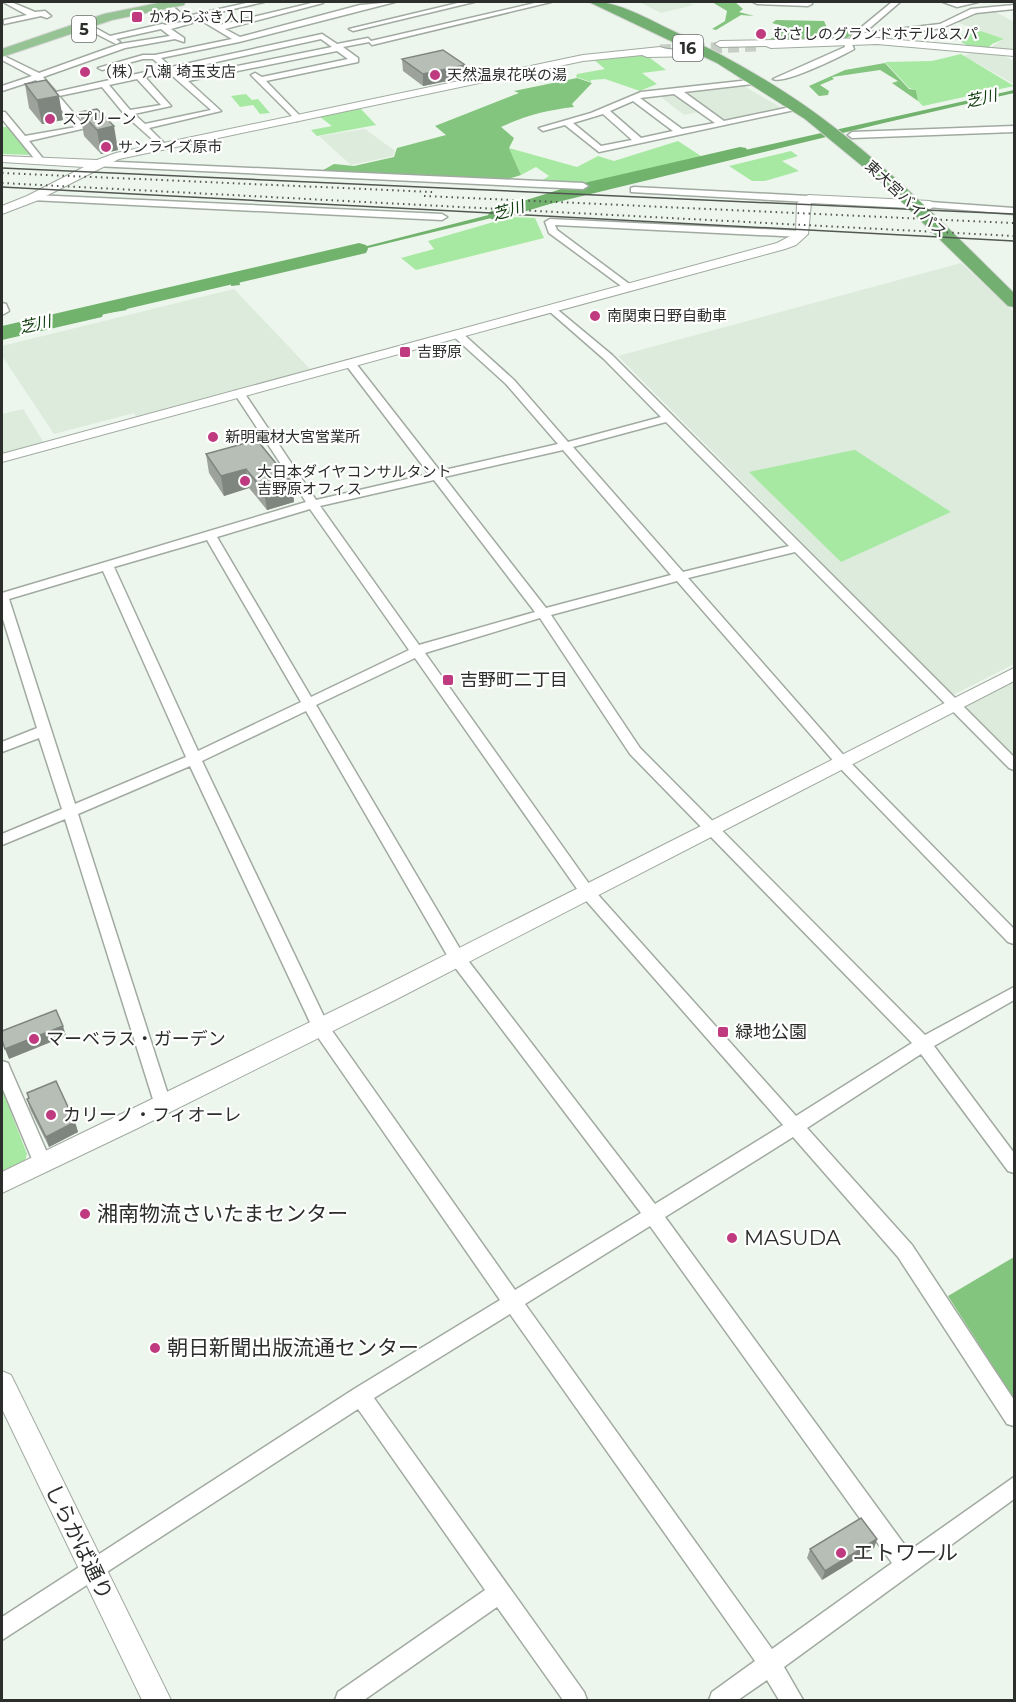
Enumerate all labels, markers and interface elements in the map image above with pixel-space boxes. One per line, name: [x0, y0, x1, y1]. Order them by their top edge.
place label: かわらぶき入口: [149, 7, 254, 26]
marker: かわらぶき入口: [130, 10, 144, 24]
road number: 5: [72, 16, 96, 42]
place label: むさしのグランドホテル&スパ: [773, 24, 978, 43]
marker: むさしのグランドホテル&スパ: [754, 27, 768, 41]
road number: 16: [673, 35, 703, 61]
place label: （株）八潮 埼玉支店: [97, 62, 236, 81]
marker: （株）八潮 埼玉支店: [78, 65, 92, 79]
place label: 天然温泉花咲の湯: [447, 65, 567, 84]
marker: 天然温泉花咲の湯: [428, 68, 442, 82]
water label: 芝川: [963, 85, 1001, 111]
place label: スプリーン: [62, 109, 136, 128]
marker: スプリーン: [43, 112, 57, 126]
place label: サンライズ原市: [118, 137, 223, 156]
marker: サンライズ原市: [99, 140, 113, 154]
street label: 東大宮バイパス: [862, 156, 951, 241]
water label: 芝川: [490, 196, 528, 224]
place label: 南関東日野自動車: [607, 306, 727, 325]
marker: 南関東日野自動車: [588, 309, 602, 323]
water label: 芝川: [17, 311, 55, 337]
place label: 吉野原: [417, 342, 462, 361]
marker: 吉野原: [398, 345, 412, 359]
place label: 新明電材大宮営業所: [225, 427, 360, 446]
marker: 新明電材大宮営業所: [206, 430, 220, 444]
place label: 大日本ダイヤコンサルタント 吉野原オフィス: [257, 462, 452, 498]
marker: 大日本ダイヤコンサルタント 吉野原オフィス: [238, 474, 252, 488]
place label: 吉野町二丁目: [460, 669, 568, 691]
marker: 吉野町二丁目: [441, 673, 455, 687]
place label: 緑地公園: [735, 1021, 807, 1043]
marker: 緑地公園: [716, 1025, 730, 1039]
place label: マーベラス・ガーデン: [46, 1028, 226, 1050]
marker: マーベラス・ガーデン: [27, 1032, 41, 1046]
place label: カリーノ・フィオーレ: [63, 1104, 242, 1126]
marker: カリーノ・フィオーレ: [44, 1108, 58, 1122]
place label: 湘南物流さいたまセンター: [97, 1201, 348, 1226]
marker: 湘南物流さいたまセンター: [78, 1207, 92, 1221]
place label: MASUDA: [744, 1225, 842, 1250]
marker: MASUDA: [725, 1231, 739, 1245]
place label: 朝日新聞出版流通センター: [167, 1335, 419, 1360]
marker: 朝日新聞出版流通センター: [148, 1341, 162, 1355]
street label: しらかば通り: [41, 1480, 118, 1604]
place label: エトワール: [853, 1540, 958, 1565]
marker: エトワール: [834, 1546, 848, 1560]

